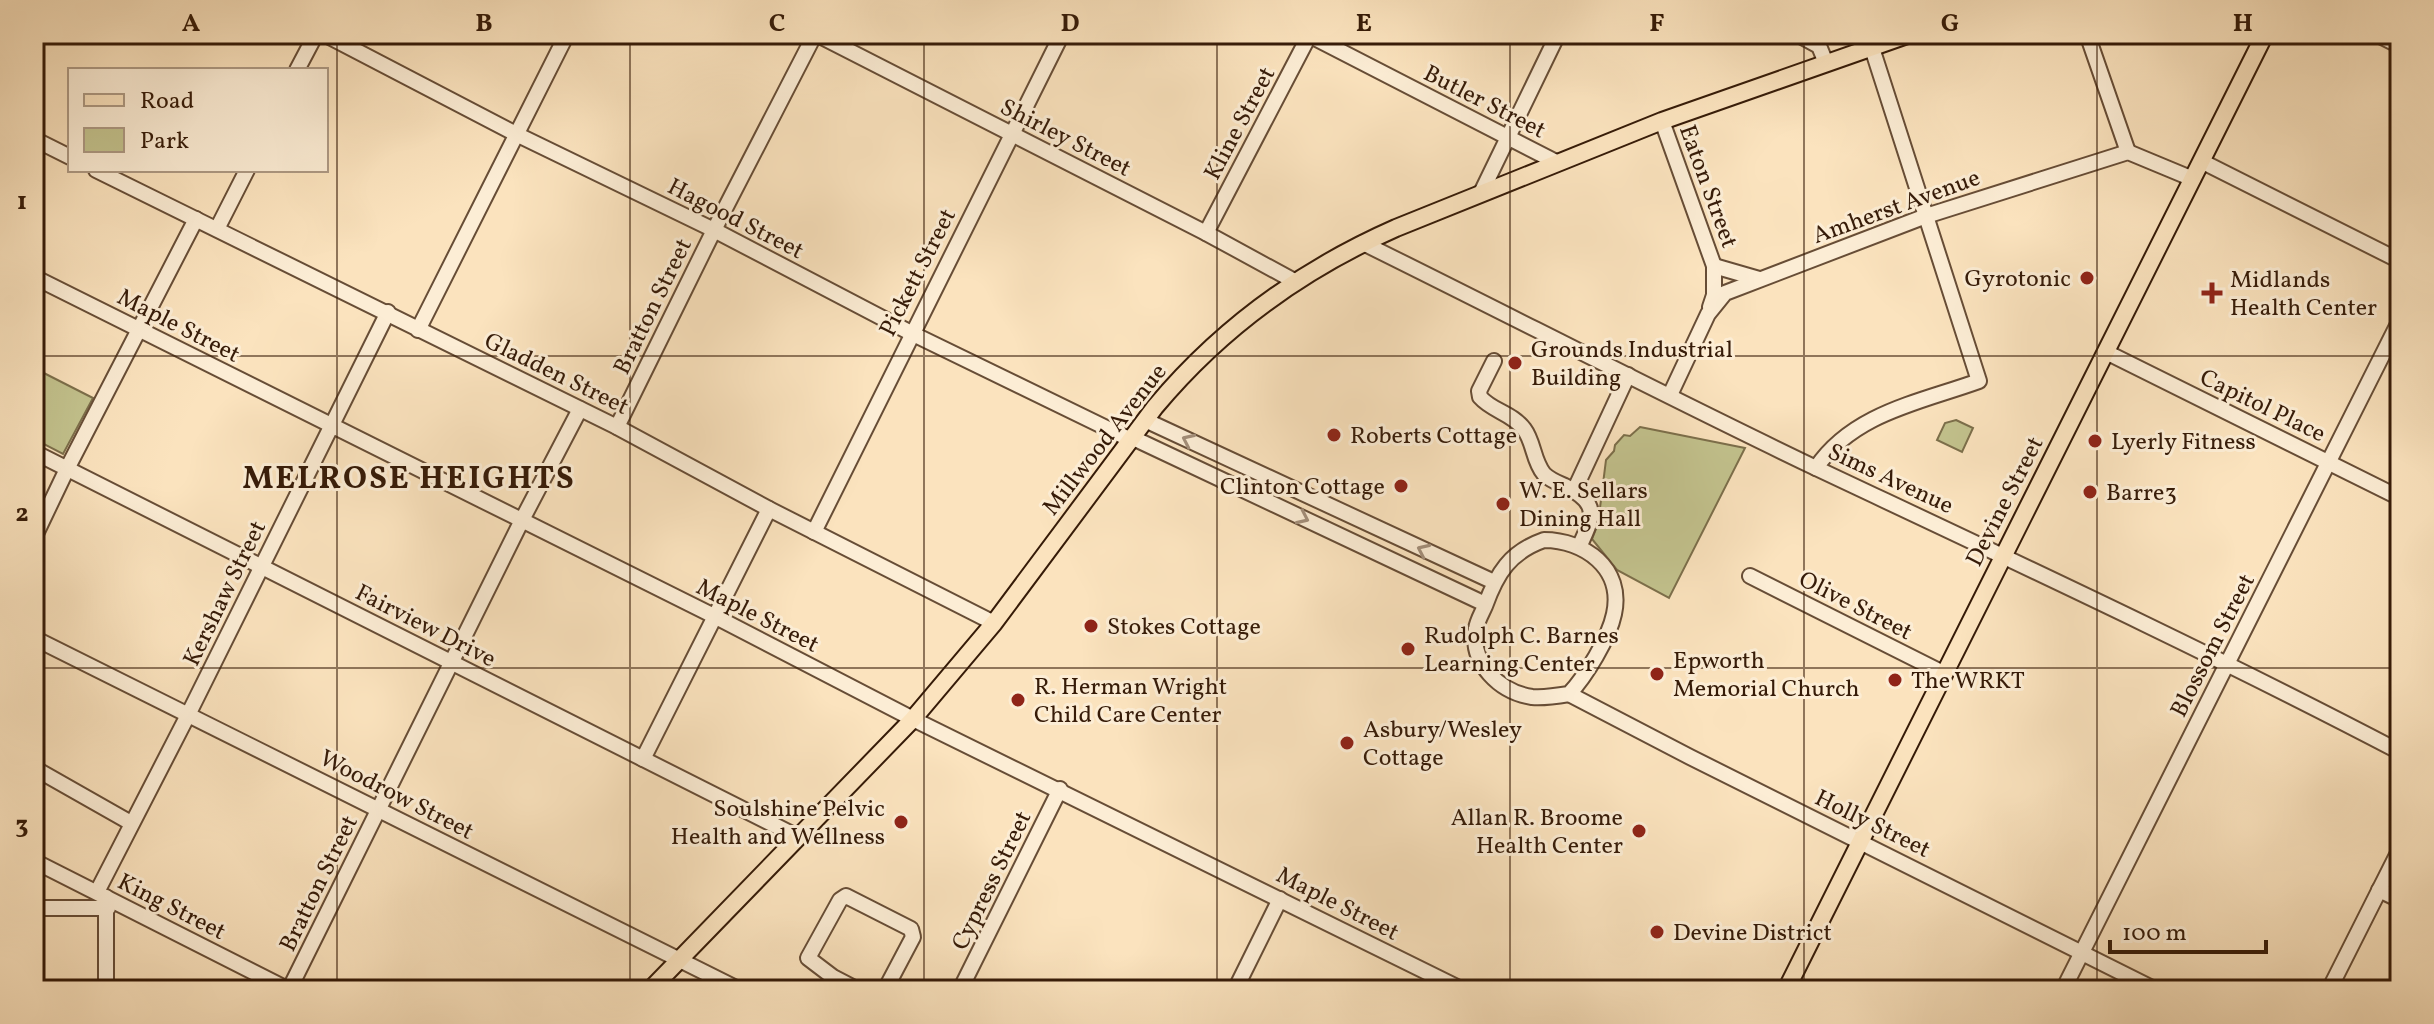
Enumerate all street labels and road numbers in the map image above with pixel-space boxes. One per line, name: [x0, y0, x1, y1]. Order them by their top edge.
street label: Butler Street: [1417, 57, 1551, 148]
street label: Kline Street: [1197, 61, 1285, 187]
street label: Shirley Street: [994, 91, 1137, 186]
street label: Eaton Street: [1669, 120, 1745, 253]
street label: Amherst Avenue: [1808, 162, 1985, 254]
street label: Hagood Street: [661, 171, 809, 269]
street label: Pickett Street: [872, 203, 966, 343]
street label: Bratton Street: [606, 233, 701, 381]
street label: Maple Street: [111, 281, 246, 372]
street label: Gladden Street: [478, 325, 634, 425]
street label: Millwood Avenue: [1035, 357, 1176, 523]
street label: Capitol Place: [2193, 362, 2331, 452]
street label: Devine Street: [1958, 431, 2053, 573]
street label: Sims Avenue: [1822, 436, 1959, 524]
street label: Kershaw Street: [176, 515, 276, 672]
street label: Olive Street: [1792, 564, 1918, 650]
street label: Blossom Street: [2163, 568, 2265, 724]
street label: Maple Street: [690, 571, 825, 662]
street label: Fairview Drive: [349, 577, 501, 677]
street label: Woodrow Street: [313, 742, 479, 849]
street label: Holly Street: [1809, 782, 1936, 867]
street label: Cypress Street: [944, 806, 1041, 956]
street label: Bratton Street: [272, 810, 367, 958]
street label: Maple Street: [1270, 859, 1405, 950]
street label: King Street: [111, 866, 231, 950]

